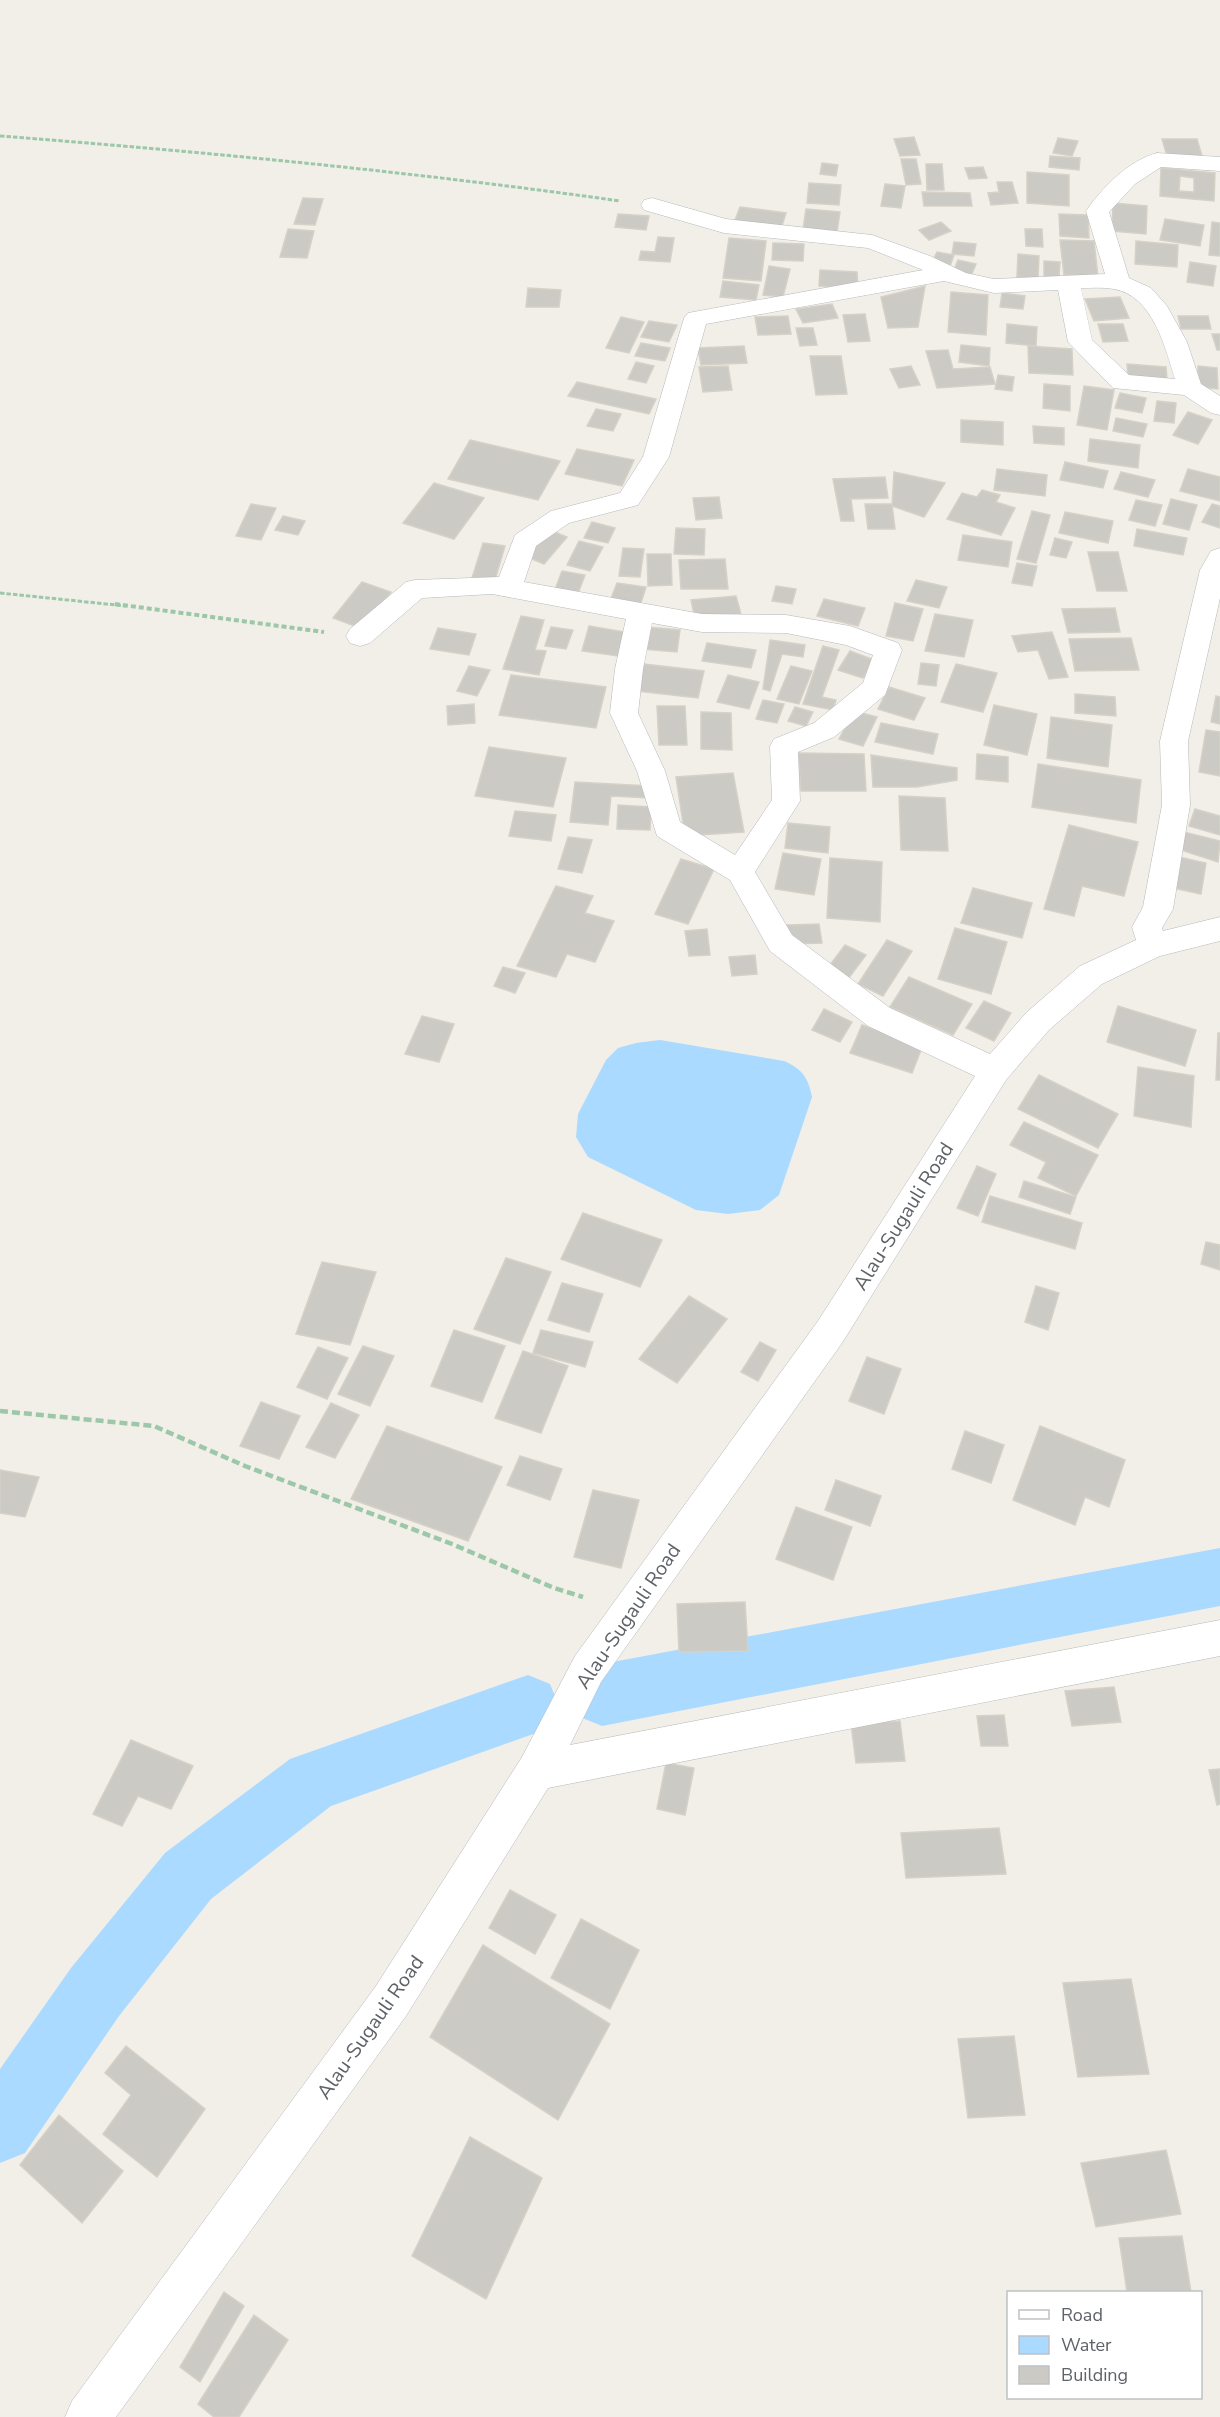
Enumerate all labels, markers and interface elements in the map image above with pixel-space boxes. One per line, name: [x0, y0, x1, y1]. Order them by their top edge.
street label: Alau-Sugauli Road: [847, 1137, 960, 1295]
street label: Alau-Sugauli Road: [570, 1538, 687, 1694]
street label: Alau-Sugauli Road: [311, 1950, 430, 2105]
legend: [1007, 2291, 1202, 2399]
text: Road: [1061, 2303, 1103, 2327]
text: Water: [1061, 2333, 1112, 2357]
text: Building: [1061, 2363, 1128, 2387]

